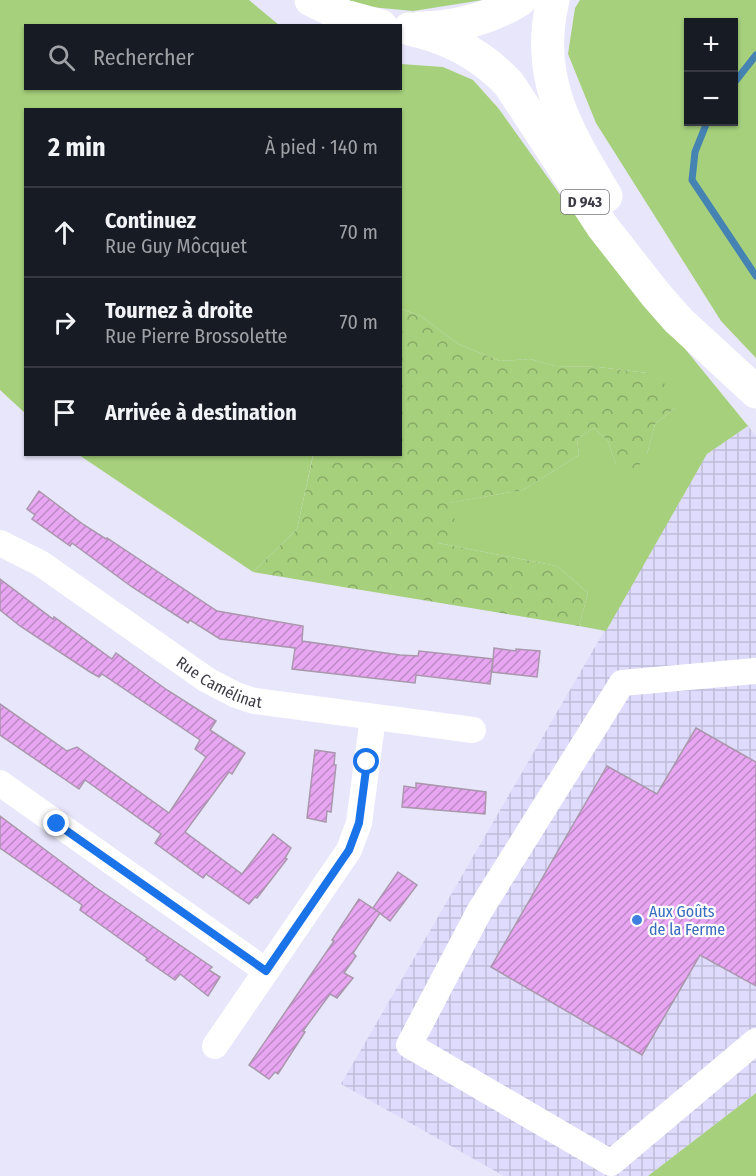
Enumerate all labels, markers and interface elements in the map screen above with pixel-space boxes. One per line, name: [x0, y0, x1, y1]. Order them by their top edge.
map controls: [684, 18, 738, 126]
button: +: [684, 18, 738, 72]
search box: [24, 24, 402, 90]
icon: search: [45, 41, 78, 74]
text: Rechercher: [93, 44, 194, 71]
button: −: [684, 72, 738, 126]
text: 2 min: [48, 132, 106, 163]
text: À pied · 140 m: [265, 135, 378, 159]
road number: D 943: [561, 190, 609, 214]
text: Continuez: [105, 207, 196, 234]
icon: ahead: [48, 216, 81, 249]
text: 70 m: [340, 220, 378, 244]
text: Rue Guy Môcquet: [105, 234, 247, 258]
text: Tournez à droite: [105, 297, 253, 324]
icon: right: [48, 306, 81, 339]
text: 70 m: [340, 310, 378, 334]
text: Rue Pierre Brossolette: [105, 324, 287, 348]
icon: arrive: [48, 396, 81, 429]
text: Arrivée à destination: [105, 399, 297, 426]
street label: Rue Camélinat: [173, 653, 264, 712]
route start: [353, 748, 379, 774]
route end: [43, 810, 69, 836]
place label: Aux Goûts de la Ferme: [649, 902, 725, 939]
marker: Aux Goûts de la Ferme: [630, 913, 644, 927]

